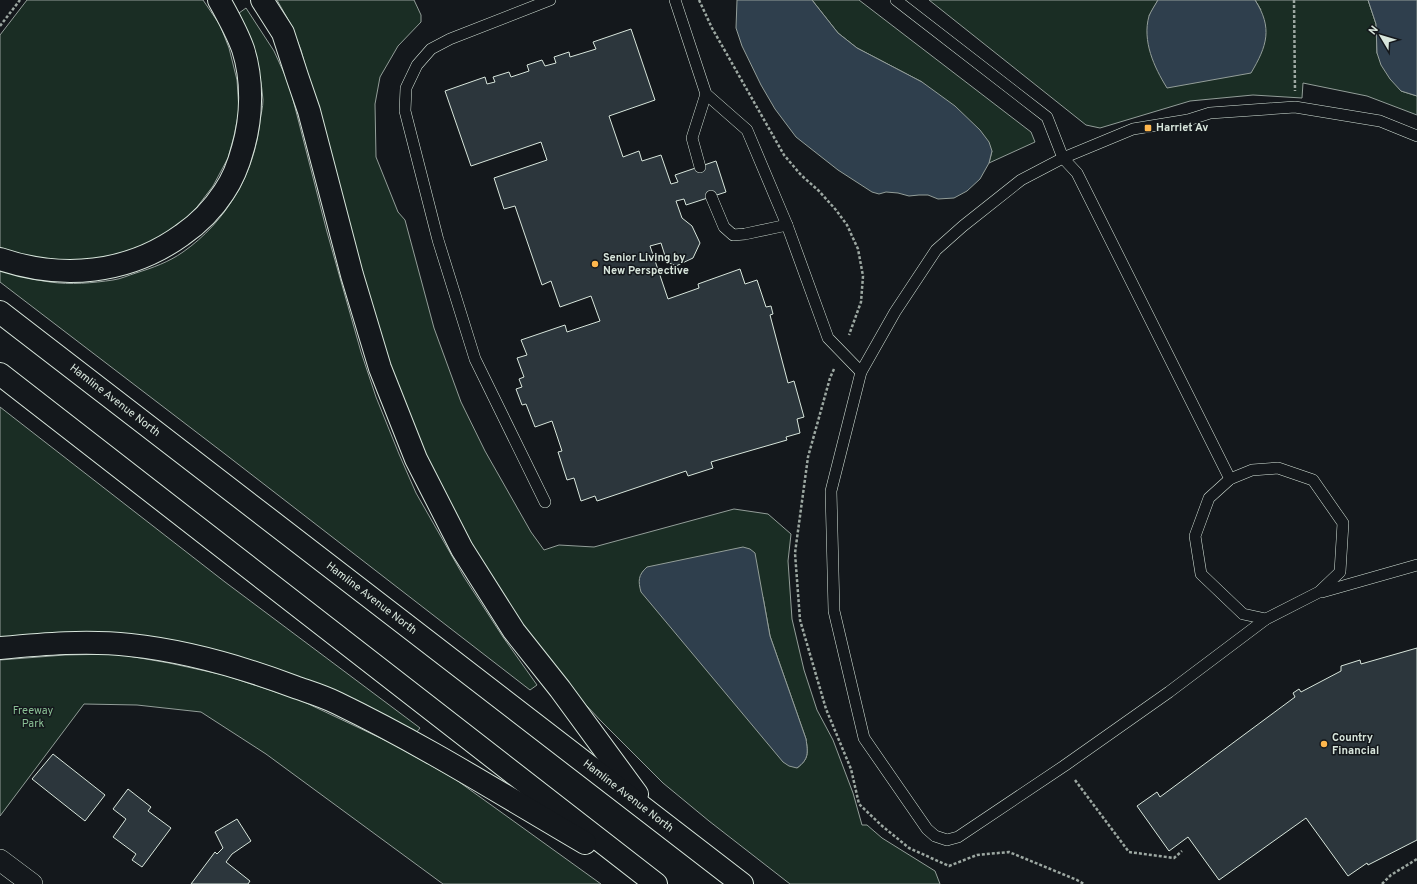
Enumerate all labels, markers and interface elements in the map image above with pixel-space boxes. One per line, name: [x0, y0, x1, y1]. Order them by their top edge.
north arrow: [1361, 16, 1401, 56]
text: N: [1366, 23, 1382, 38]
place label: Harriet Av: [1156, 121, 1208, 135]
marker: Harriet Av: [1143, 123, 1153, 133]
place label: Senior Living by New Perspective: [603, 251, 689, 278]
marker: Senior Living by New Perspective: [590, 259, 600, 269]
street label: Hamline Avenue North: [67, 361, 163, 440]
street label: Hamline Avenue North: [323, 559, 420, 638]
park label: Freeway Park: [13, 704, 53, 731]
place label: Country Financial: [1332, 731, 1379, 758]
marker: Country Financial: [1319, 739, 1329, 749]
street label: Hamline Avenue North: [580, 757, 676, 835]

